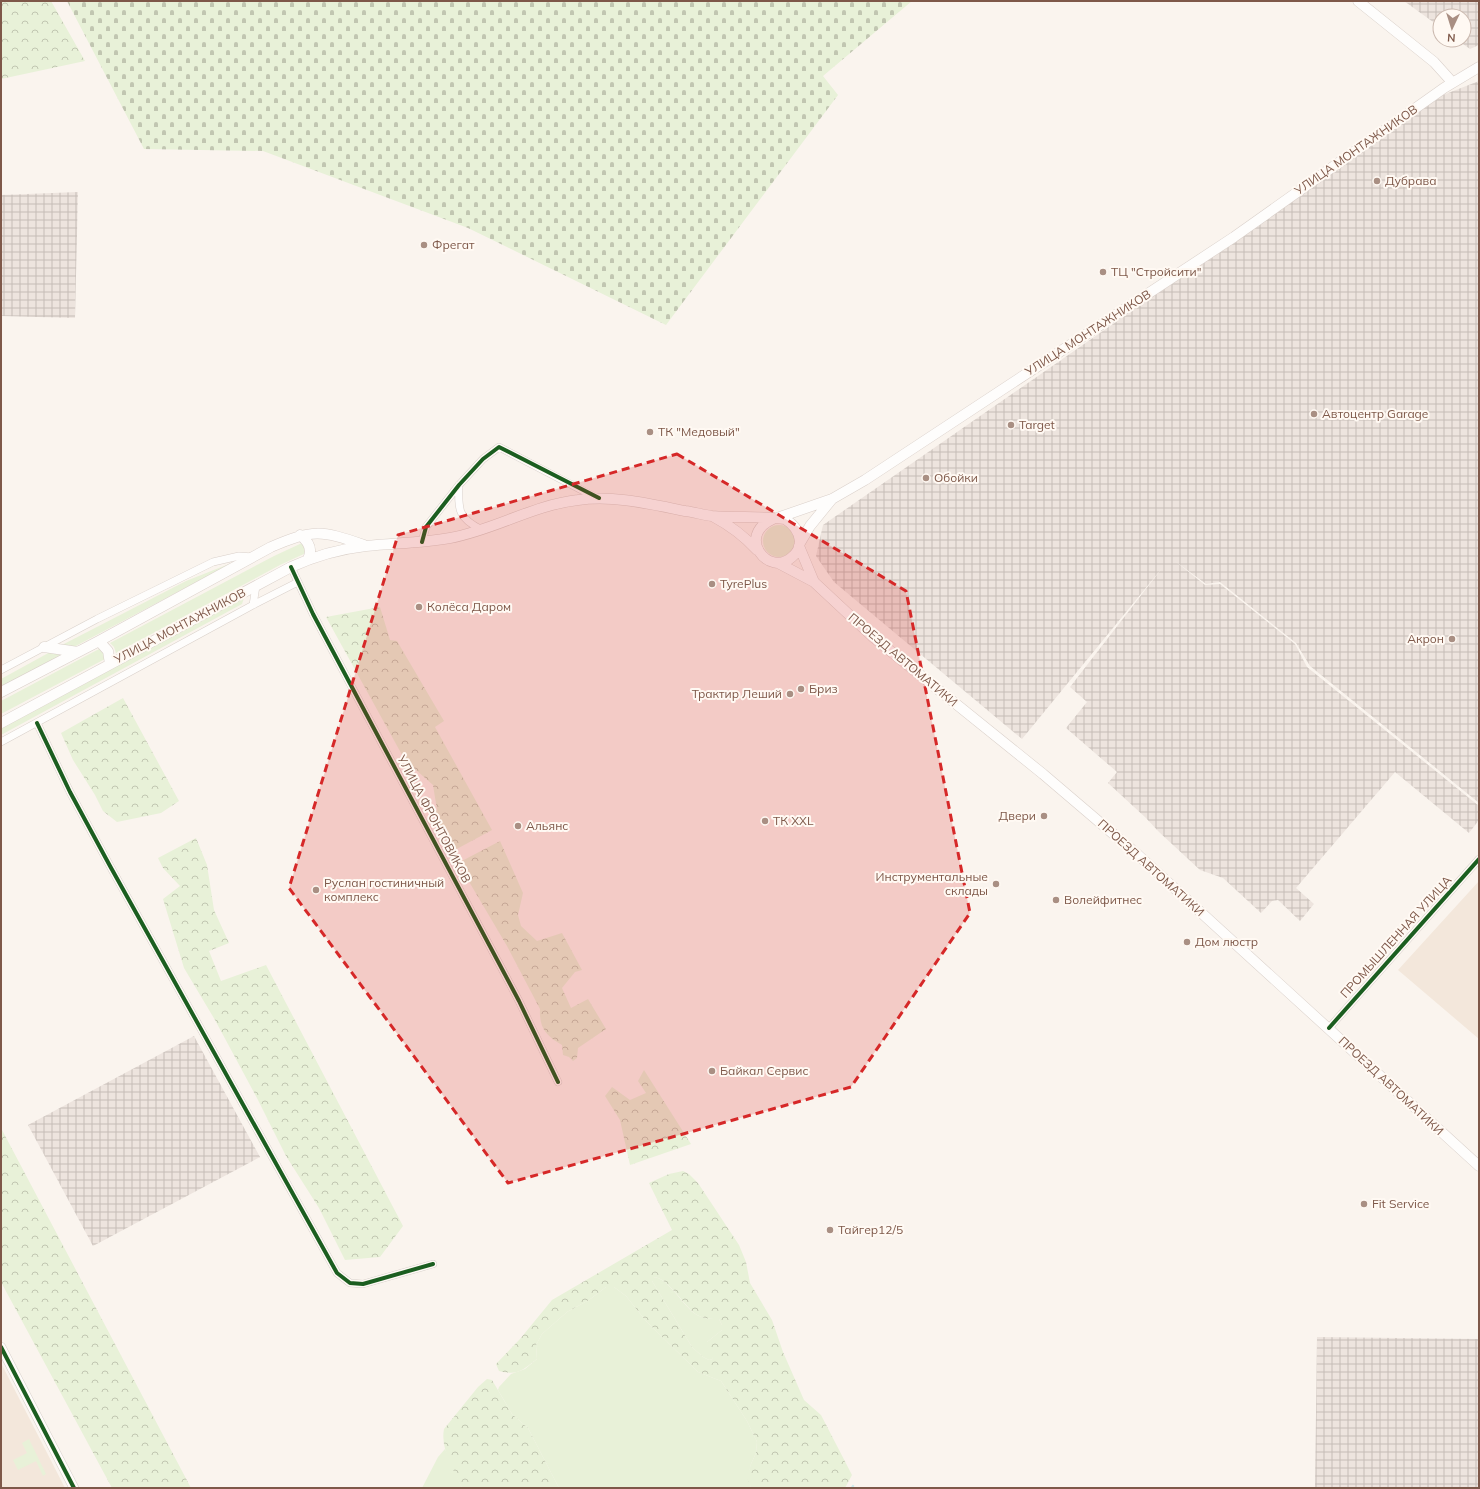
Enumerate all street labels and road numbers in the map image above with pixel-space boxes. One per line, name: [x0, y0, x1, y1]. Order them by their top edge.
street label: УЛИЦА МОНТАЖНИКОВ: [1290, 101, 1420, 198]
street label: УЛИЦА МОНТАЖНИКОВ: [1021, 286, 1153, 379]
street label: УЛИЦА МОНТАЖНИКОВ: [111, 584, 248, 667]
street label: ПРОЕЗД АВТОМАТИКИ: [846, 610, 961, 710]
street label: УЛИЦА ФРОНТОВИКОВ: [394, 751, 475, 885]
street label: ПРОЕЗД АВТОМАТИКИ: [1095, 816, 1208, 919]
street label: ПРОМЫШЛЕННАЯ УЛИЦА: [1337, 872, 1455, 1001]
street label: ПРОЕЗД АВТОМАТИКИ: [1336, 1033, 1447, 1138]

